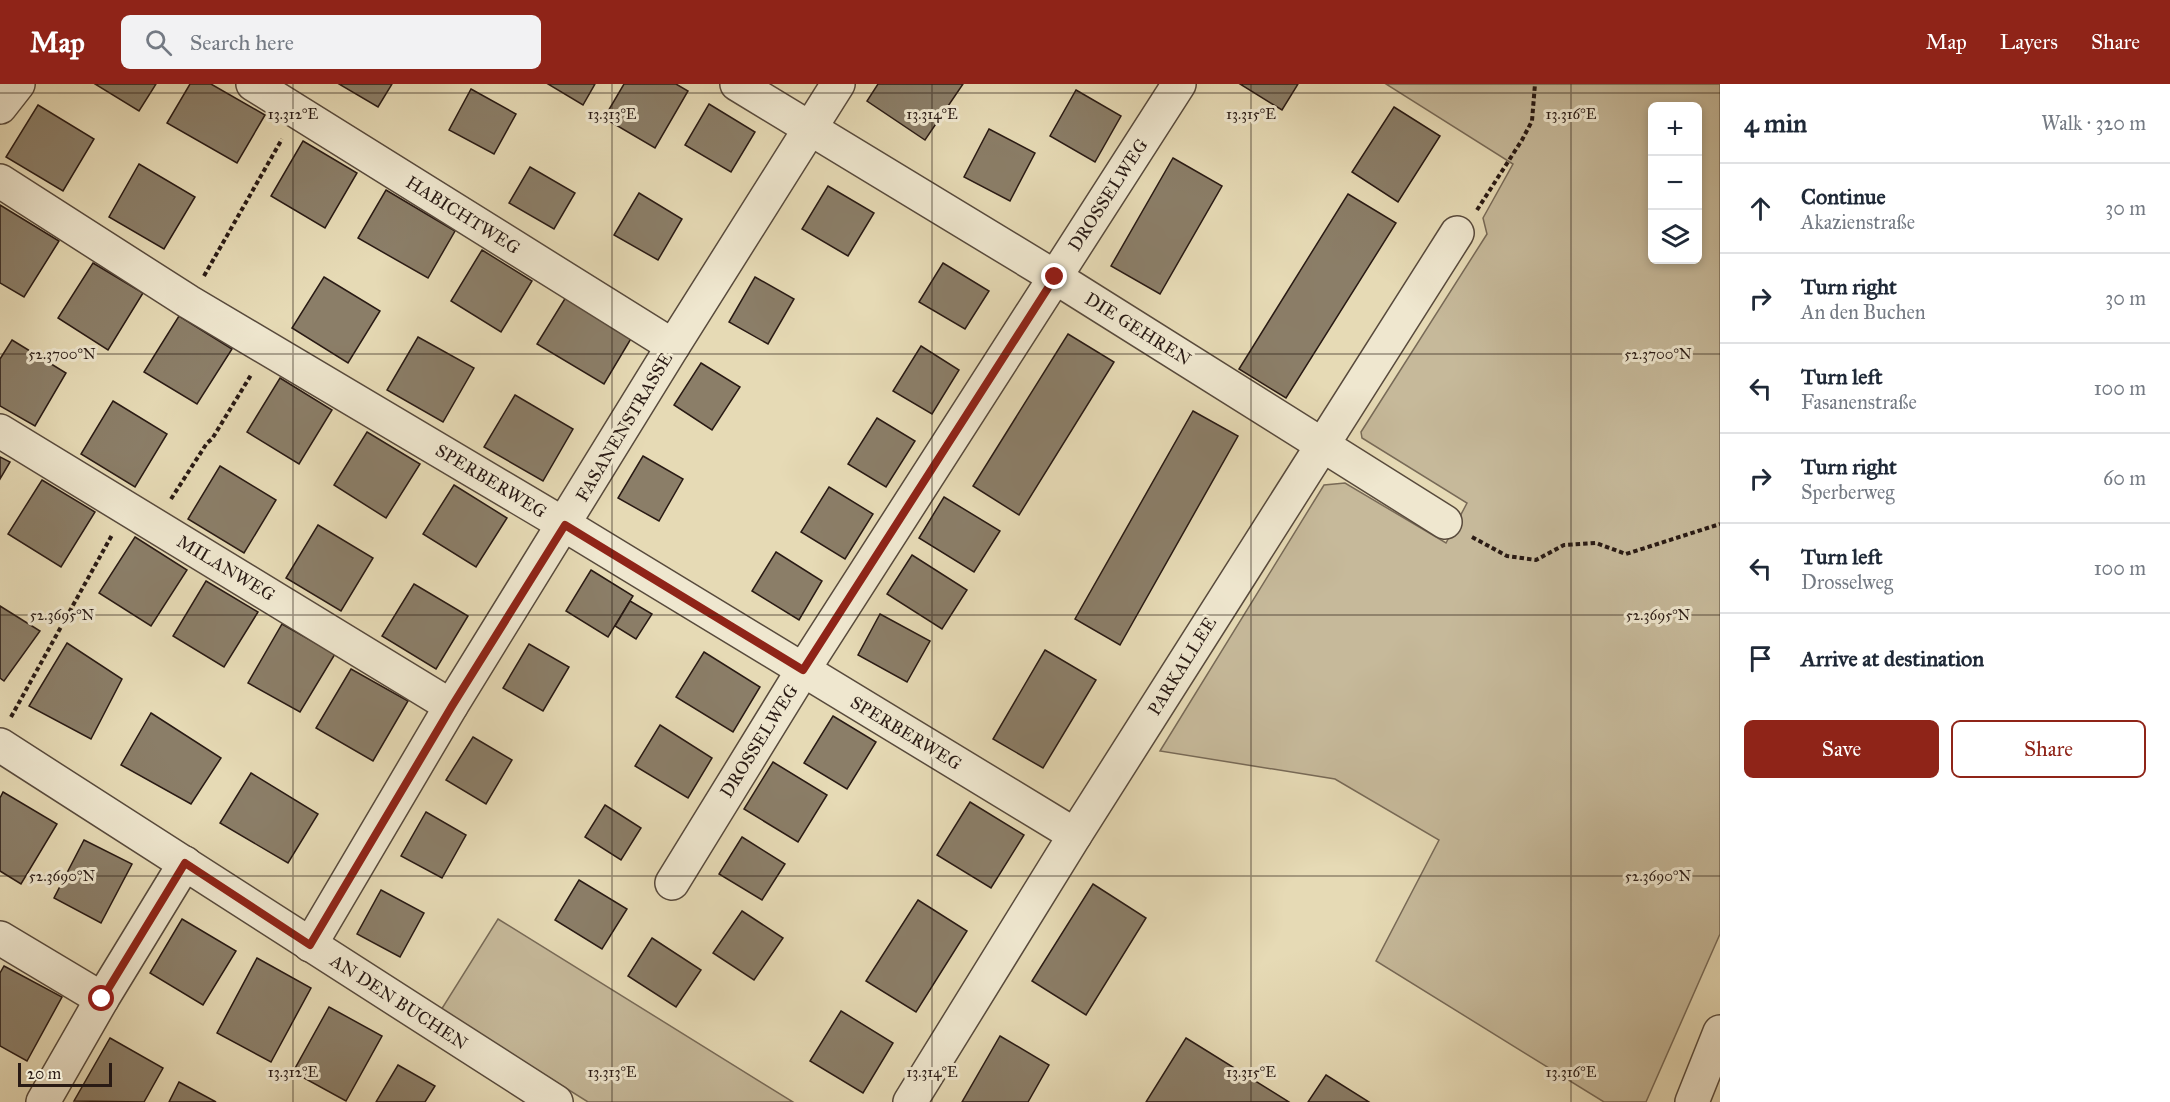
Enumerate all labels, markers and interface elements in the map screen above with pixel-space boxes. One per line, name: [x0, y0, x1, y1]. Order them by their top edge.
search box: [121, 15, 541, 69]
text: Map: [30, 25, 85, 60]
icon: search: [142, 26, 175, 59]
text: Search here: [190, 29, 294, 56]
text: Map: [1926, 29, 1967, 55]
text: Layers: [2000, 29, 2058, 55]
text: Share: [2091, 29, 2140, 55]
map controls: [1648, 102, 1702, 264]
button: +: [1648, 102, 1702, 156]
text: 13.312°E: [268, 105, 319, 123]
text: 13.313°E: [587, 105, 637, 123]
text: 13.314°E: [906, 105, 958, 123]
text: 13.315°E: [1226, 105, 1276, 123]
text: 13.316°E: [1546, 105, 1597, 123]
text: 4 min: [1744, 107, 1807, 139]
text: Walk · 320 m: [2041, 111, 2146, 135]
street label: DROSSELWEG: [1063, 135, 1153, 255]
button: −: [1648, 156, 1702, 210]
street label: HABICHTWEG: [402, 171, 524, 259]
text: Continue: [1801, 183, 1886, 210]
icon: ahead: [1744, 192, 1777, 225]
text: 30 m: [2105, 196, 2146, 220]
button: layers: [1648, 210, 1702, 264]
text: Akazienstraße: [1801, 210, 1915, 234]
route end: [1041, 263, 1067, 289]
text: Turn right: [1801, 273, 1897, 300]
icon: right: [1744, 282, 1777, 315]
text: 30 m: [2105, 286, 2146, 310]
street label: DIE GEHREN: [1081, 288, 1195, 370]
text: An den Buchen: [1801, 300, 1926, 324]
text: 52.3700°N: [28, 345, 96, 363]
text: 52.3700°N: [1624, 345, 1692, 363]
street label: FASANENSTRASSE: [571, 348, 677, 505]
text: Turn left: [1801, 363, 1883, 390]
icon: left: [1744, 372, 1777, 405]
text: 100 m: [2094, 376, 2146, 400]
text: Fasanenstraße: [1801, 390, 1917, 414]
street label: SPERBERWEG: [431, 439, 551, 523]
text: Turn right: [1801, 453, 1897, 480]
icon: right: [1744, 462, 1777, 495]
text: 60 m: [2103, 466, 2146, 490]
text: Sperberweg: [1801, 480, 1895, 504]
street label: MILANWEG: [173, 530, 279, 606]
text: Turn left: [1801, 543, 1883, 570]
icon: left: [1744, 552, 1777, 585]
text: 100 m: [2094, 556, 2146, 580]
text: Drosselweg: [1801, 570, 1893, 594]
text: 52.3695°N: [30, 606, 95, 624]
text: 52.3695°N: [1626, 606, 1691, 624]
street label: PARKALLEE: [1143, 613, 1221, 719]
icon: arrive: [1744, 642, 1777, 675]
text: Arrive at destination: [1801, 645, 1984, 672]
street label: DROSSELWEG: [715, 680, 803, 802]
street label: SPERBERWEG: [846, 691, 966, 775]
button: Save: [1744, 720, 1939, 778]
button: Share: [1951, 720, 2146, 778]
text: 52.3690°N: [29, 867, 95, 885]
text: 52.3690°N: [1625, 867, 1691, 885]
street label: AN DEN BUCHEN: [325, 949, 472, 1055]
route start: [88, 985, 114, 1011]
scale bar: [18, 1060, 112, 1088]
text: 13.312°E: [268, 1063, 319, 1081]
text: 13.313°E: [587, 1063, 637, 1081]
text: 13.314°E: [906, 1063, 958, 1081]
text: 13.315°E: [1226, 1063, 1276, 1081]
text: 13.316°E: [1546, 1063, 1597, 1081]
text: 20 m: [27, 1064, 61, 1083]

